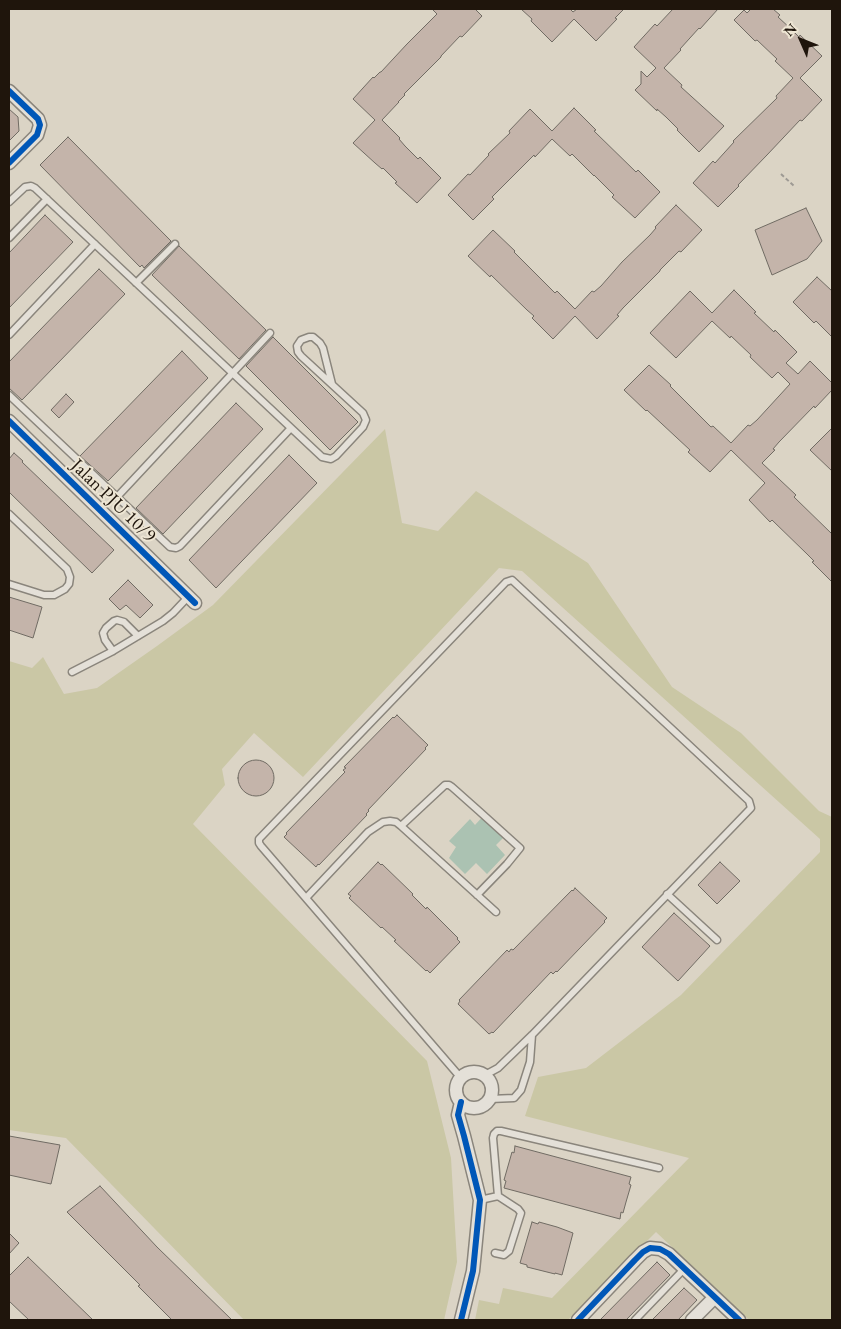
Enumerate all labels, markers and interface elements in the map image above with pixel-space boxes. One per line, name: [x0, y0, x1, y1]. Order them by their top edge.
north arrow: [776, 15, 826, 65]
text: N: [780, 19, 801, 40]
street label: Jalan PJU 10/9: [66, 455, 160, 547]

